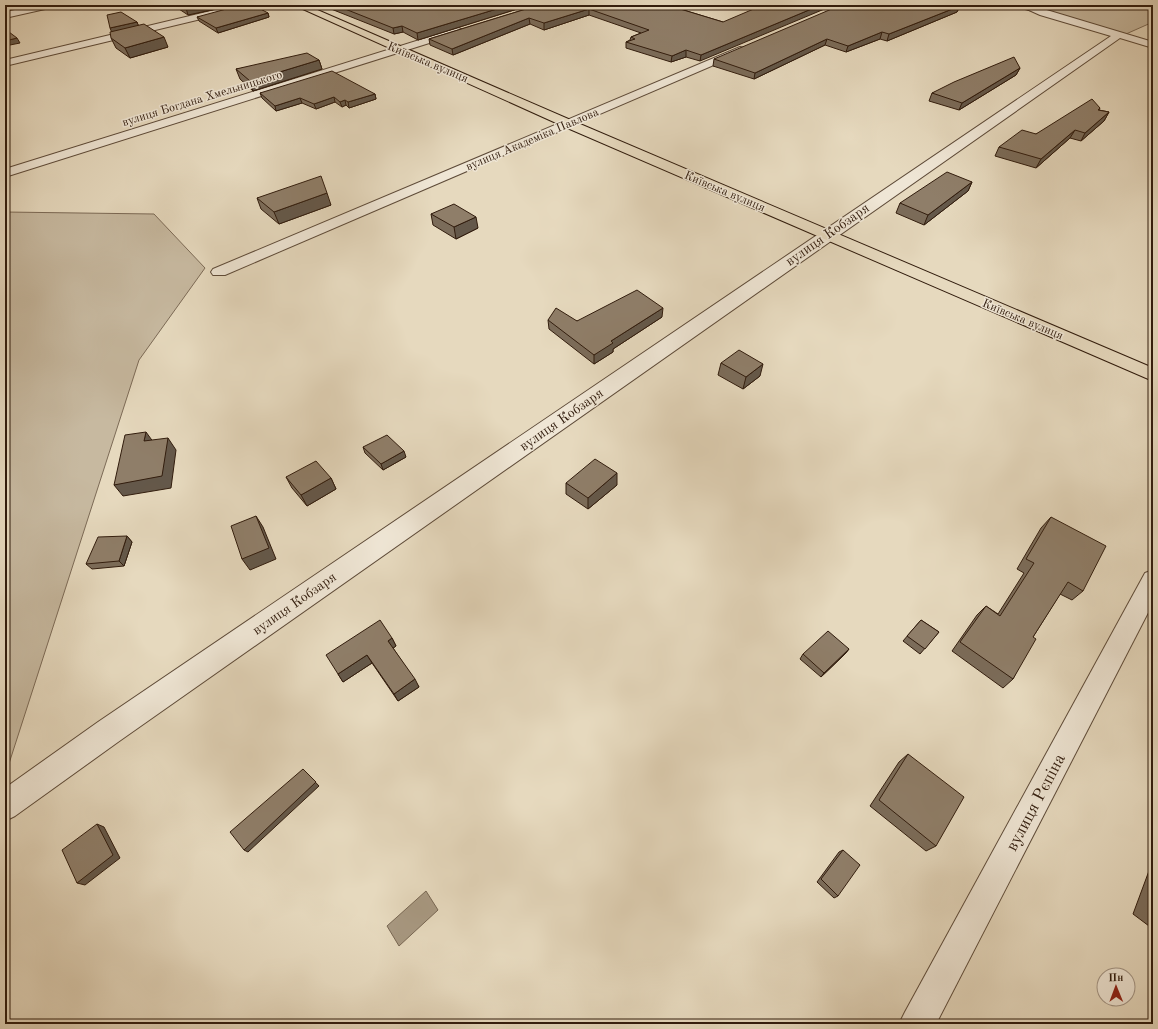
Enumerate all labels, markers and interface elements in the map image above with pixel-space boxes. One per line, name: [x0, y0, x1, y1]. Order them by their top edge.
street label: Київська вулиця: [385, 40, 470, 85]
street label: вулиця Богдана Хмельницького: [121, 69, 284, 129]
street label: вулиця Академіка Павлова: [464, 106, 601, 173]
street label: Київська вулиця: [682, 169, 767, 214]
street label: вулиця Кобзаря: [783, 201, 872, 269]
street label: Київська вулиця: [980, 297, 1065, 342]
street label: вулиця Кобзаря: [517, 386, 606, 454]
street label: вулиця Кобзаря: [250, 570, 339, 638]
street label: вулиця Рєпіна: [1004, 751, 1069, 854]
north arrow: [1096, 967, 1136, 1007]
text: Пн: [1108, 973, 1124, 984]

